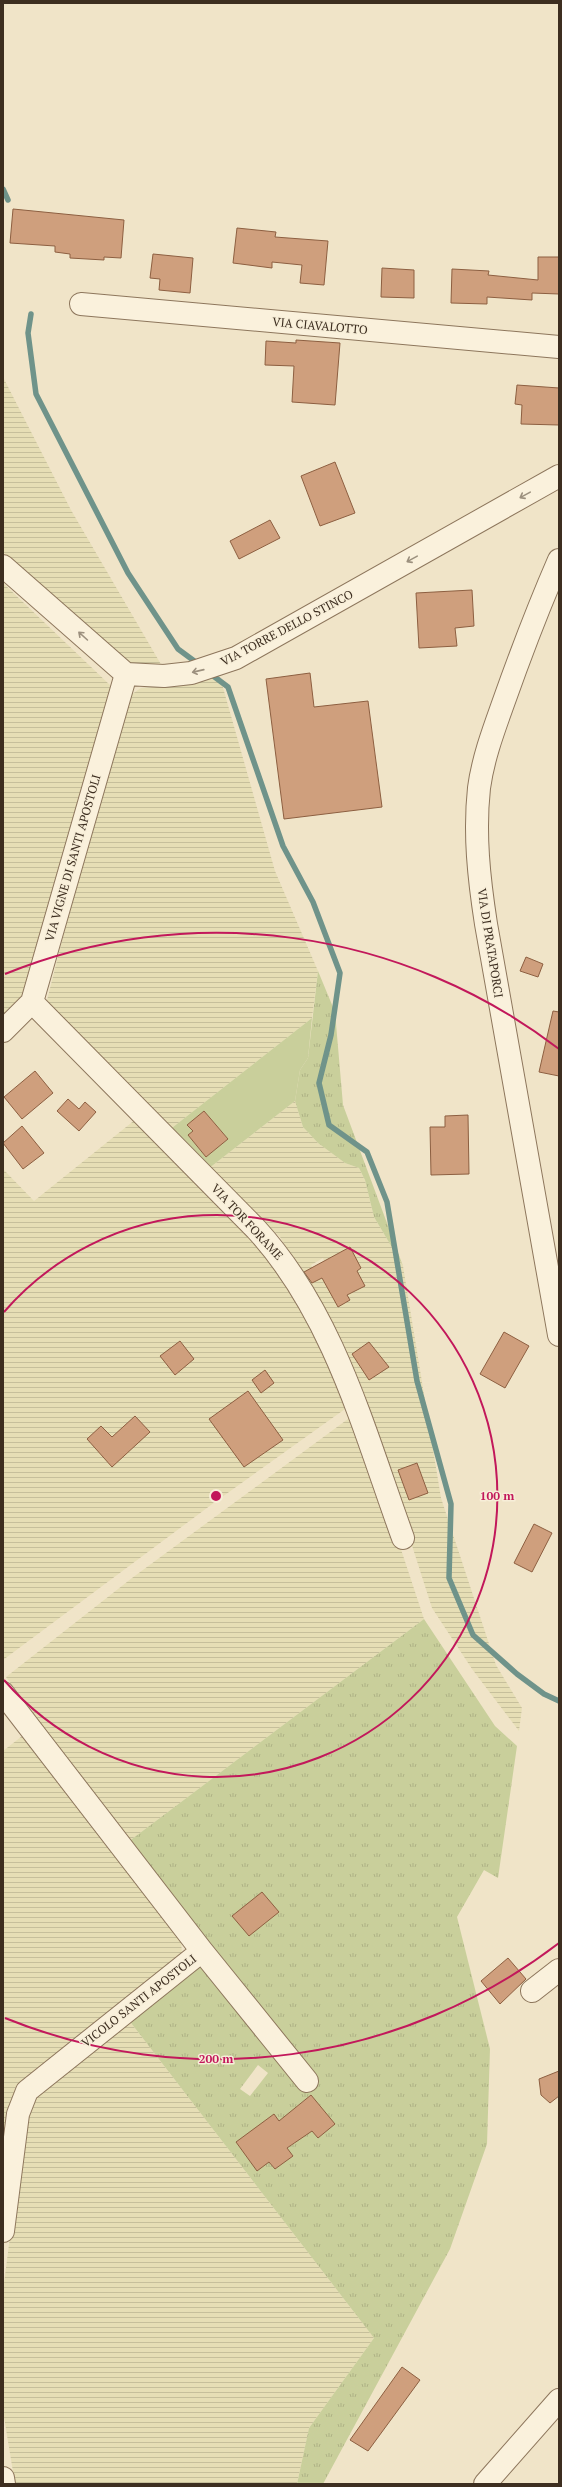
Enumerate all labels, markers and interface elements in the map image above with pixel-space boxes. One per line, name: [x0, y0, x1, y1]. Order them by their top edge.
street label: VIA CIAVALOTTO: [272, 314, 368, 337]
one-way arrow: [519, 492, 531, 500]
one-way arrow: [406, 556, 418, 563]
street label: VIA TORRE DELLO STINCO: [218, 586, 356, 669]
one-way arrow: [78, 631, 88, 640]
one-way arrow: [192, 668, 205, 676]
street label: VIA VIGNE DI SANTI APOSTOLI: [41, 773, 104, 943]
street label: VIA DI PRATAPORCI: [474, 887, 507, 999]
street label: VIA TOR FORAME: [208, 1181, 286, 1263]
text: 100 m: [480, 1488, 514, 1503]
centre of rings: [209, 1489, 223, 1503]
street label: VICOLO SANTI APOSTOLI: [78, 1951, 199, 2050]
text: 200 m: [199, 2051, 233, 2066]

